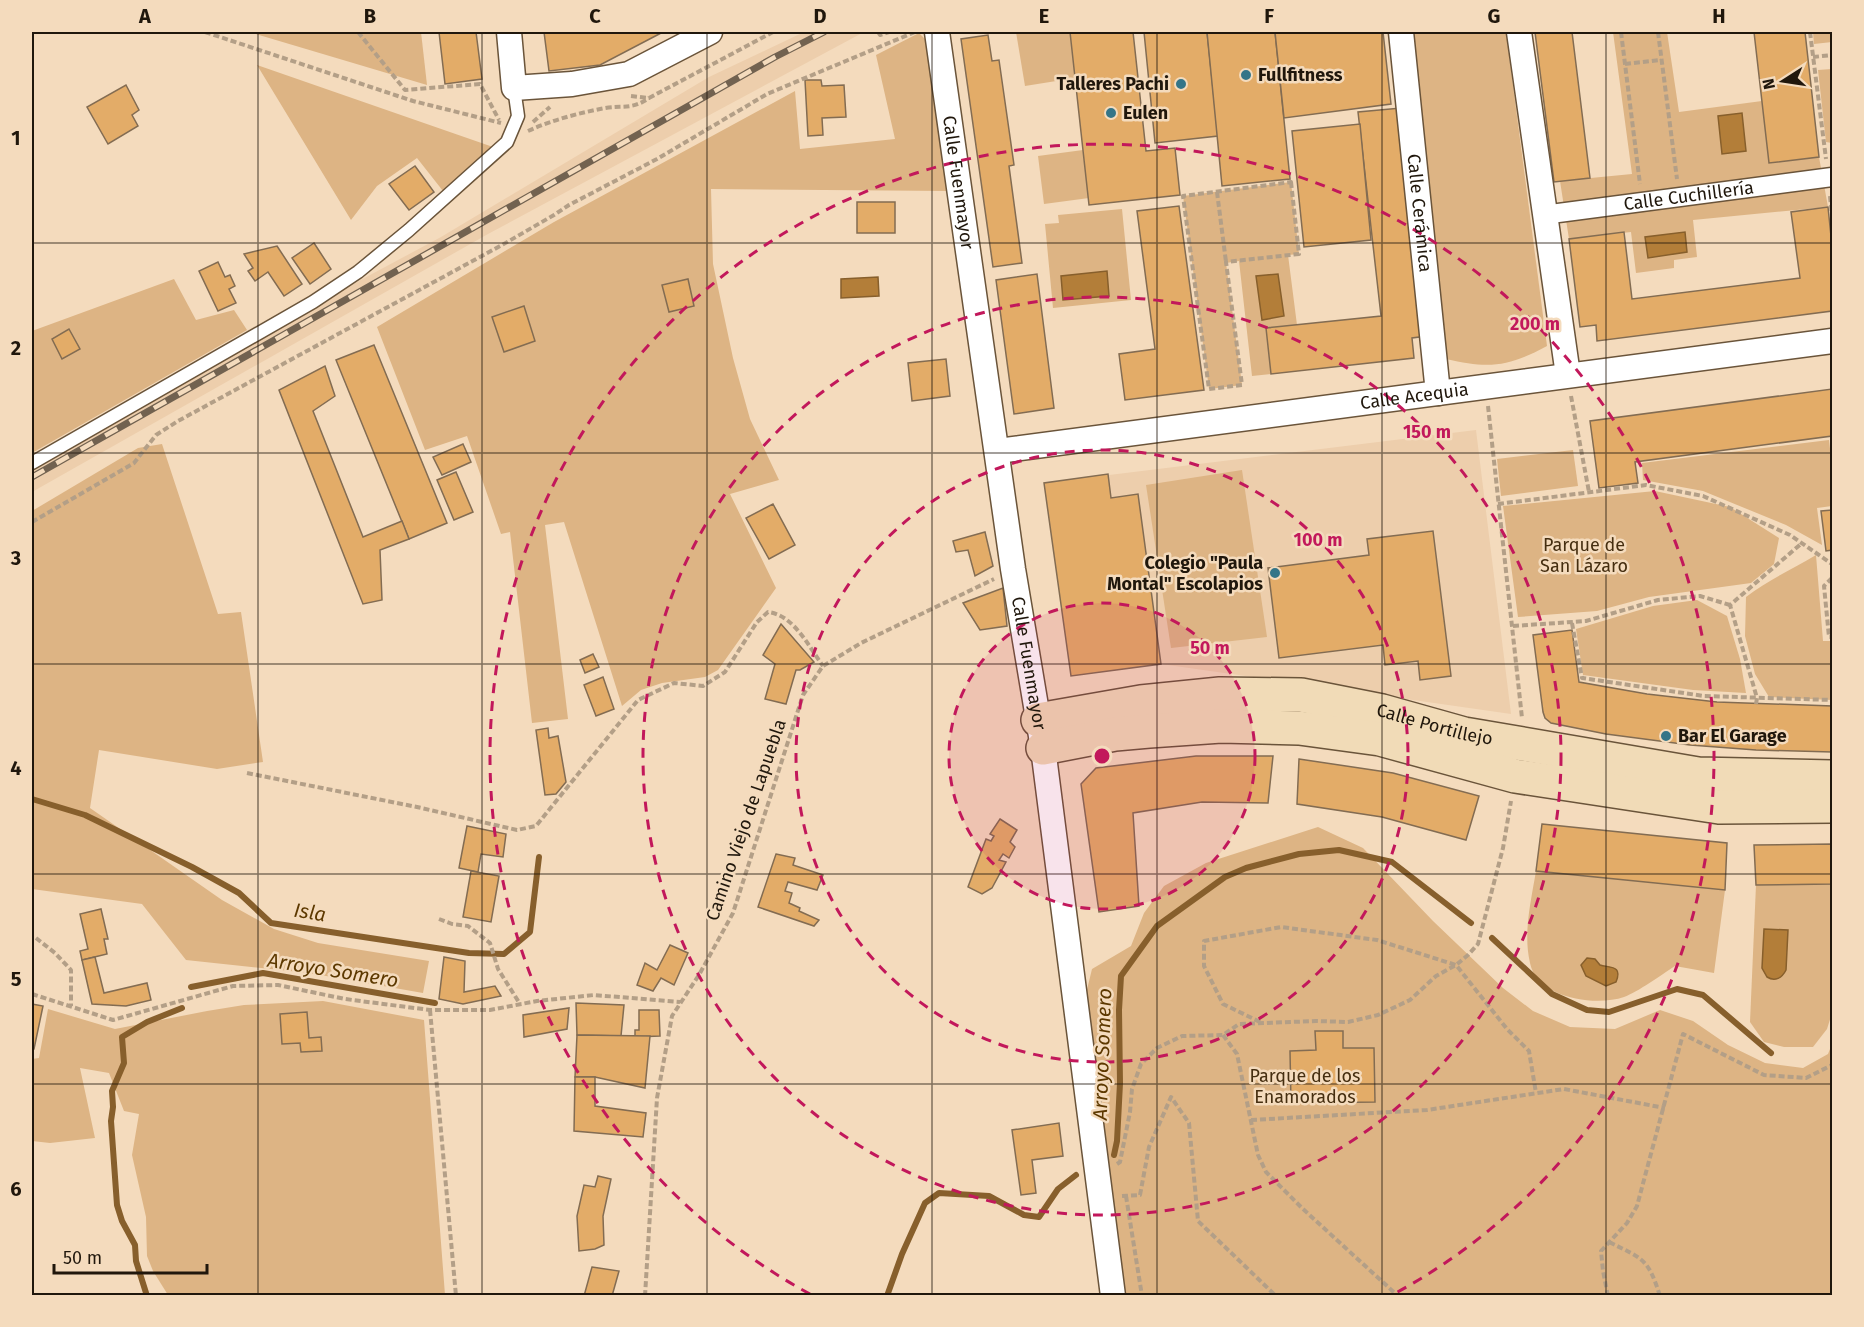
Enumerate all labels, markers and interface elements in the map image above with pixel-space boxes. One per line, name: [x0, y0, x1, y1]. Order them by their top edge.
text: A: [138, 4, 152, 28]
text: B: [364, 4, 376, 28]
text: C: [589, 4, 601, 28]
text: D: [813, 4, 827, 28]
text: E: [1039, 4, 1049, 28]
text: F: [1264, 4, 1274, 28]
text: G: [1488, 4, 1500, 28]
text: H: [1712, 4, 1726, 28]
north arrow: [1753, 51, 1813, 111]
place label: Fullfitness: [1258, 64, 1343, 86]
marker: Fullfitness: [1239, 68, 1253, 82]
place label: Talleres Pachi: [1057, 73, 1169, 95]
marker: Talleres Pachi: [1174, 77, 1188, 91]
text: N: [1758, 77, 1779, 91]
place label: Eulen: [1123, 102, 1168, 124]
marker: Eulen: [1104, 106, 1118, 120]
street label: Calle Fuenmayor: [938, 114, 979, 251]
text: 1: [11, 126, 21, 150]
street label: Calle Cerámica: [1403, 153, 1437, 273]
street label: Calle Cuchillería: [1622, 176, 1755, 215]
text: 200 m: [1510, 313, 1560, 335]
text: 2: [11, 336, 21, 360]
street label: Calle Acequia: [1359, 378, 1470, 414]
text: 150 m: [1403, 421, 1451, 443]
text: 100 m: [1294, 529, 1342, 551]
park label: Parque de San Lázaro: [1540, 534, 1628, 577]
text: 3: [10, 546, 21, 570]
place label: Colegio "Paula Montal" Escolapios: [1107, 552, 1263, 595]
marker: Colegio "Paula Montal" Escolapios: [1268, 566, 1282, 580]
street label: Calle Fuenmayor: [1007, 595, 1051, 732]
text: 50 m: [1190, 637, 1230, 659]
street label: Calle Portillejo: [1375, 699, 1494, 750]
street label: Camino Viejo de Lapuebla: [701, 716, 791, 924]
place label: Bar El Garage: [1678, 725, 1787, 747]
marker: Bar El Garage: [1659, 729, 1673, 743]
centre of rings: [1092, 746, 1112, 766]
text: 4: [10, 756, 22, 780]
water label: Isla: [292, 898, 328, 926]
water label: Arroyo Somero: [265, 948, 400, 992]
text: 5: [11, 967, 22, 991]
water label: Arroyo Somero: [1088, 988, 1116, 1121]
park label: Parque de los Enamorados: [1250, 1065, 1360, 1108]
text: 6: [10, 1177, 22, 1201]
scale bar: [54, 1237, 207, 1275]
text: 50 m: [63, 1247, 102, 1269]

